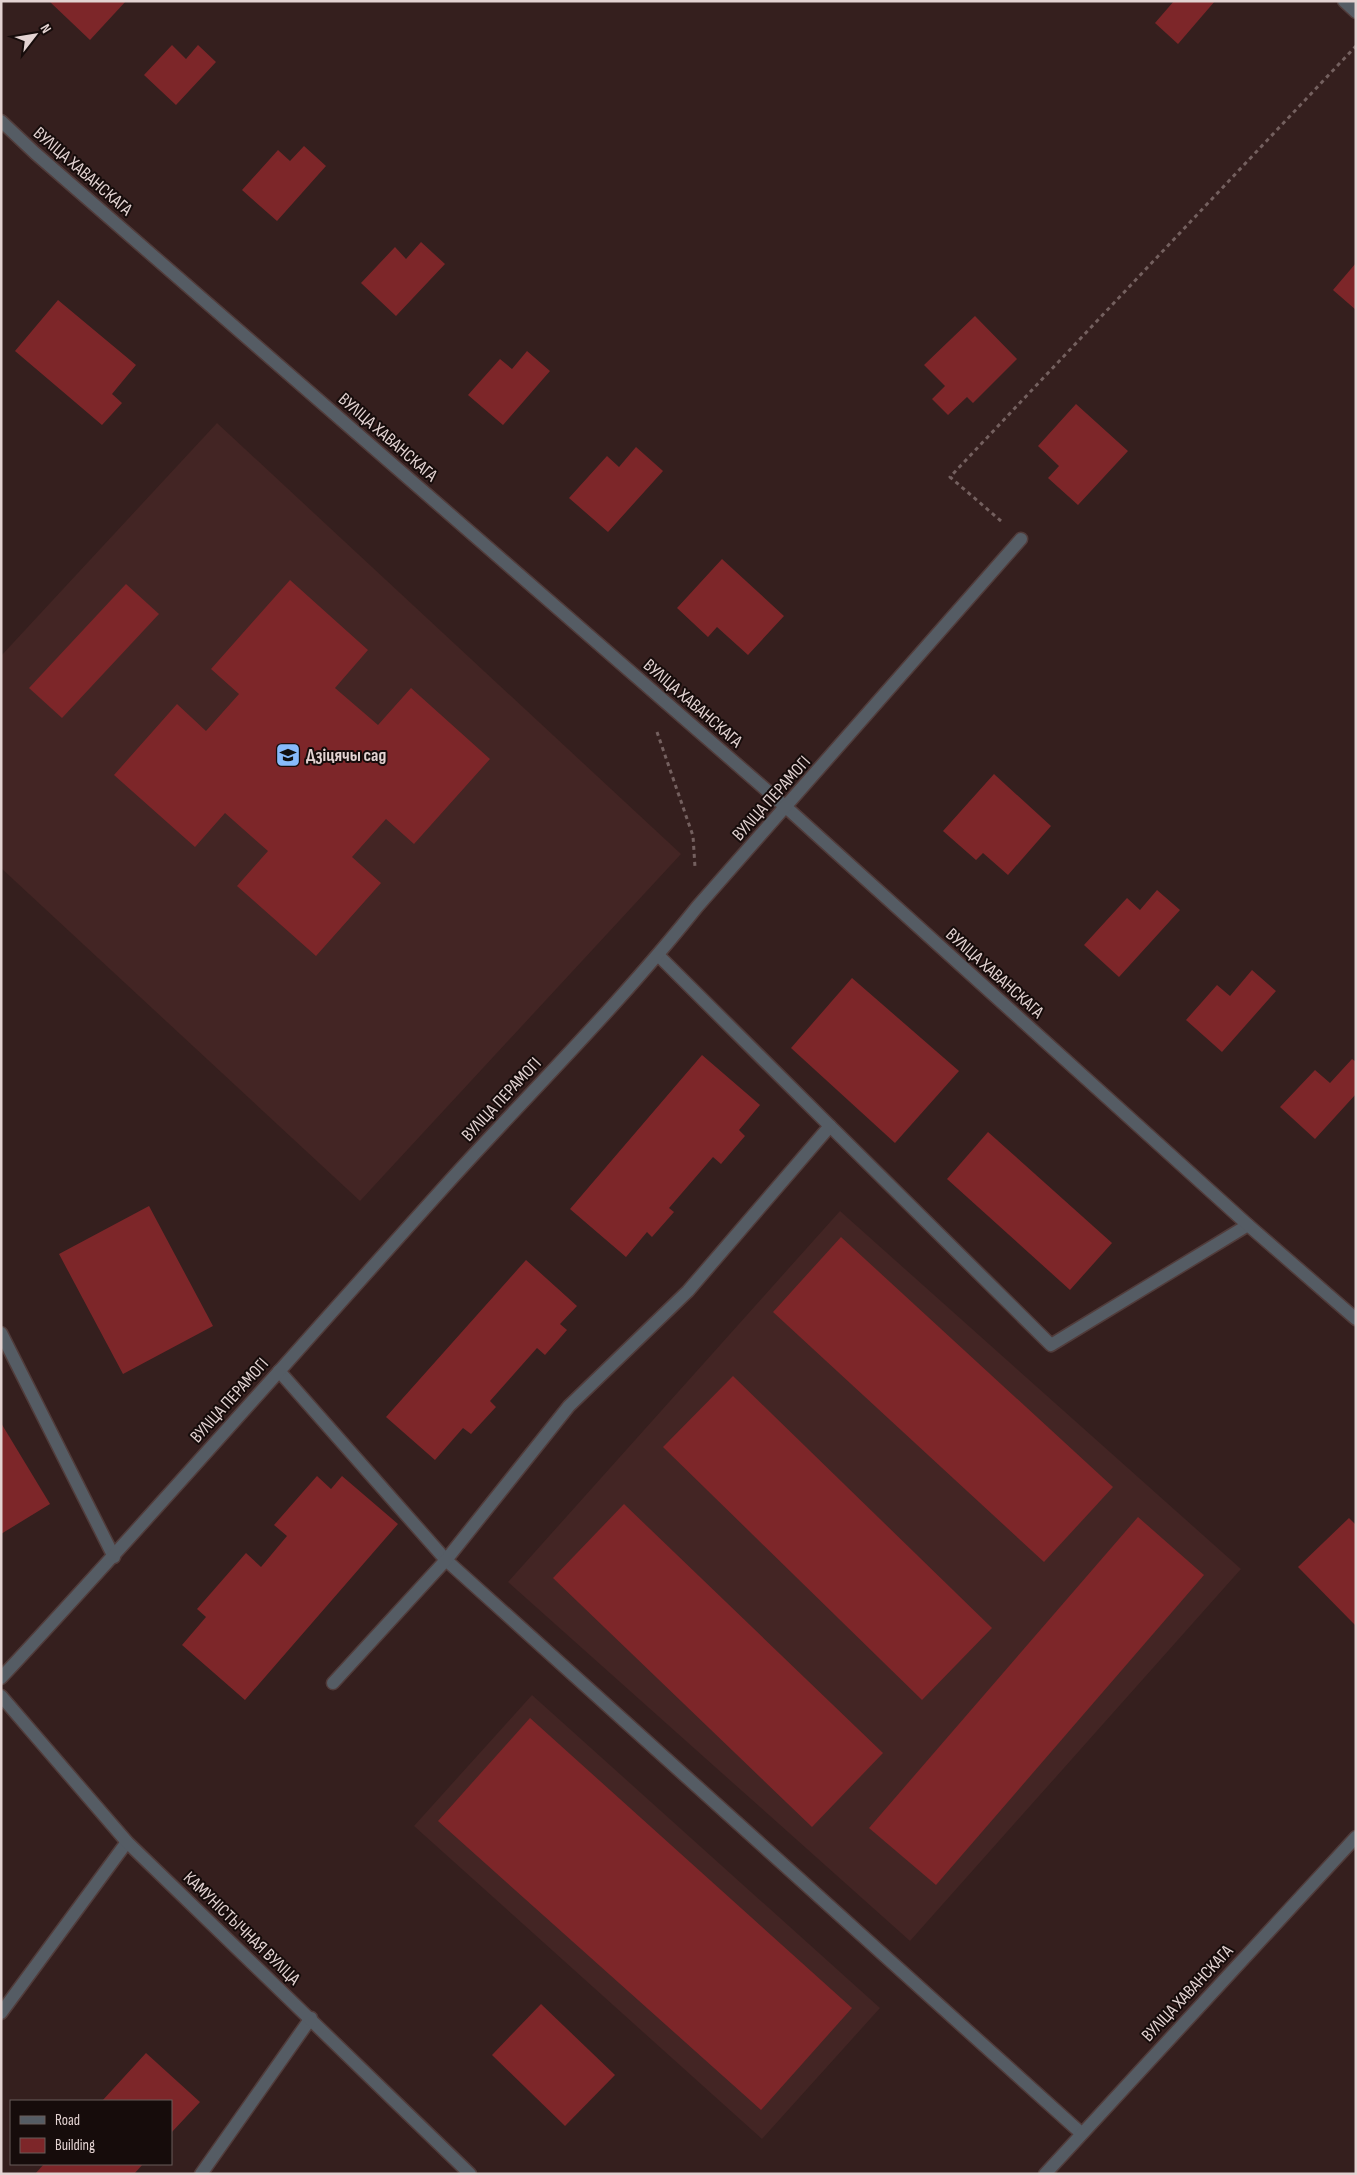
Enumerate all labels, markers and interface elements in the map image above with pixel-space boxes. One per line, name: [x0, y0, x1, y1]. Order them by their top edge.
north arrow: [10, 10, 60, 60]
text: N: [37, 21, 55, 36]
street label: ВУЛІЦА ХАВАНСКАГА: [29, 123, 137, 220]
street label: ВУЛІЦА ХАВАНСКАГА: [334, 389, 442, 486]
street label: ВУЛІЦА ХАВАНСКАГА: [639, 655, 747, 752]
school or university icon: Дзіцячы сад: [275, 742, 301, 768]
place label: Дзіцячы сад: [306, 745, 386, 766]
street label: ВУЛІЦА ПЕРАМОГІ: [728, 752, 815, 845]
street label: ВУЛІЦА ХАВАНСКАГА: [941, 924, 1048, 1023]
street label: ВУЛІЦА ПЕРАМОГІ: [457, 1053, 546, 1146]
street label: ВУЛІЦА ПЕРАМОГІ: [186, 1354, 273, 1447]
street label: КАМУНІСТЫЧНАЯ ВУЛІЦА: [179, 1867, 305, 1990]
street label: ВУЛІЦА ХАВАНСКАГА: [1137, 1941, 1238, 2046]
legend: [10, 2100, 172, 2165]
text: Road: [55, 2111, 80, 2130]
text: Building: [55, 2136, 95, 2155]

